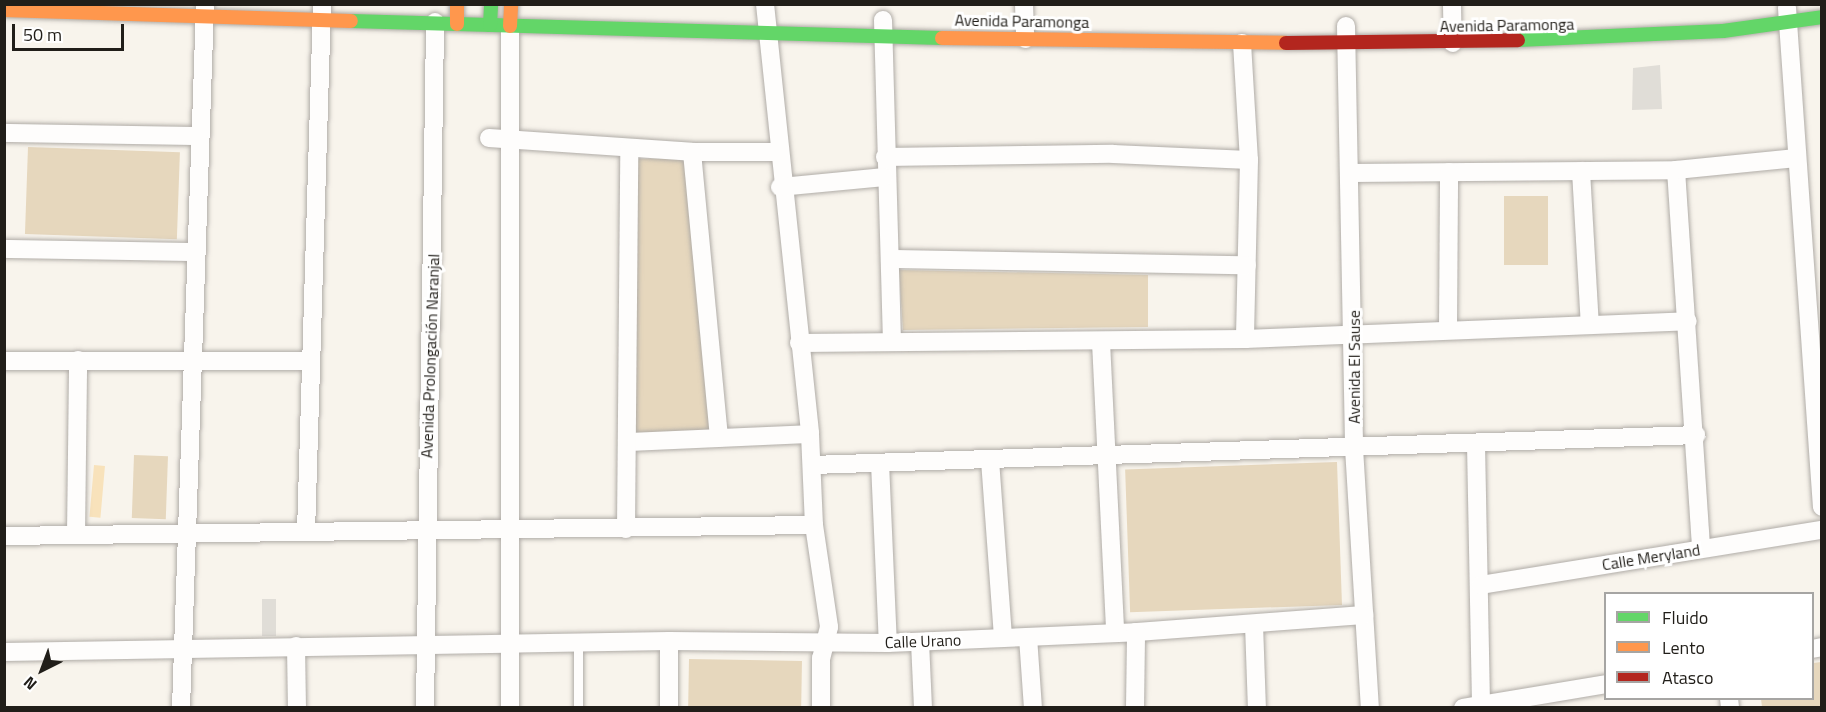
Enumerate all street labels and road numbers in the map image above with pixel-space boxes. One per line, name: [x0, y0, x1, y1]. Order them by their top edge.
street label: Avenida Paramonga: [955, 10, 1089, 32]
street label: Avenida Paramonga: [1440, 14, 1574, 36]
street label: Avenida Prolongación Naranjal: [417, 253, 443, 459]
street label: Avenida El Sause: [1344, 310, 1364, 424]
street label: Calle Meryland: [1601, 540, 1701, 574]
street label: Calle Urano: [884, 630, 962, 652]

